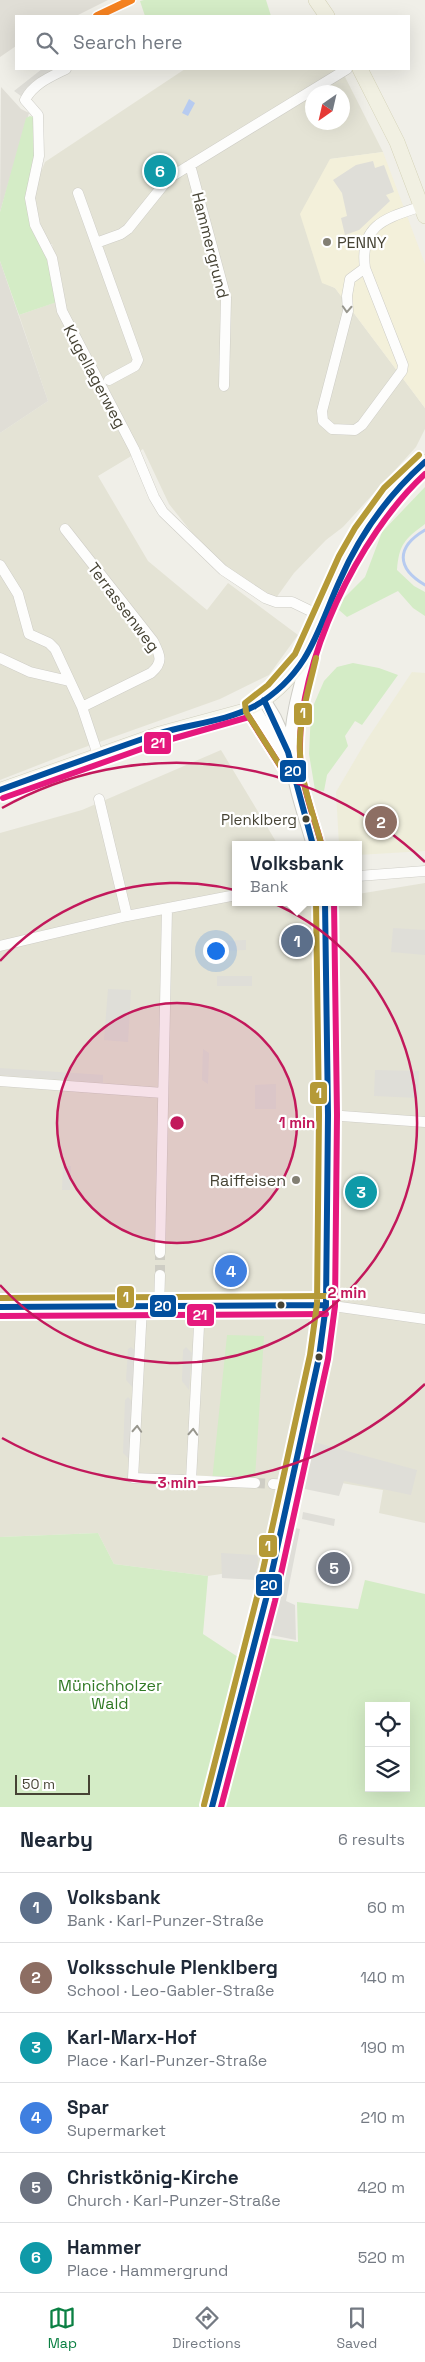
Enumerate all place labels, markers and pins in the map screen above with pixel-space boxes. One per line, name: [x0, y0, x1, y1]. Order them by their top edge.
pin: 6: [144, 152, 176, 190]
place label: PENNY: [337, 232, 387, 253]
marker: PENNY: [321, 236, 333, 248]
pin: 2: [365, 803, 397, 841]
place label: Plenklberg: [221, 810, 297, 829]
marker: Plenklberg: [301, 814, 311, 824]
pin: 1: [281, 922, 313, 960]
centre of rings: [168, 1114, 186, 1132]
place label: Raiffeisen: [210, 1170, 286, 1191]
pin: 3: [345, 1173, 377, 1211]
marker: Raiffeisen: [290, 1174, 302, 1186]
pin: 4: [215, 1252, 247, 1290]
unlabelled marker: [276, 1300, 286, 1310]
unlabelled marker: [314, 1352, 324, 1362]
pin: 5: [318, 1549, 350, 1587]

